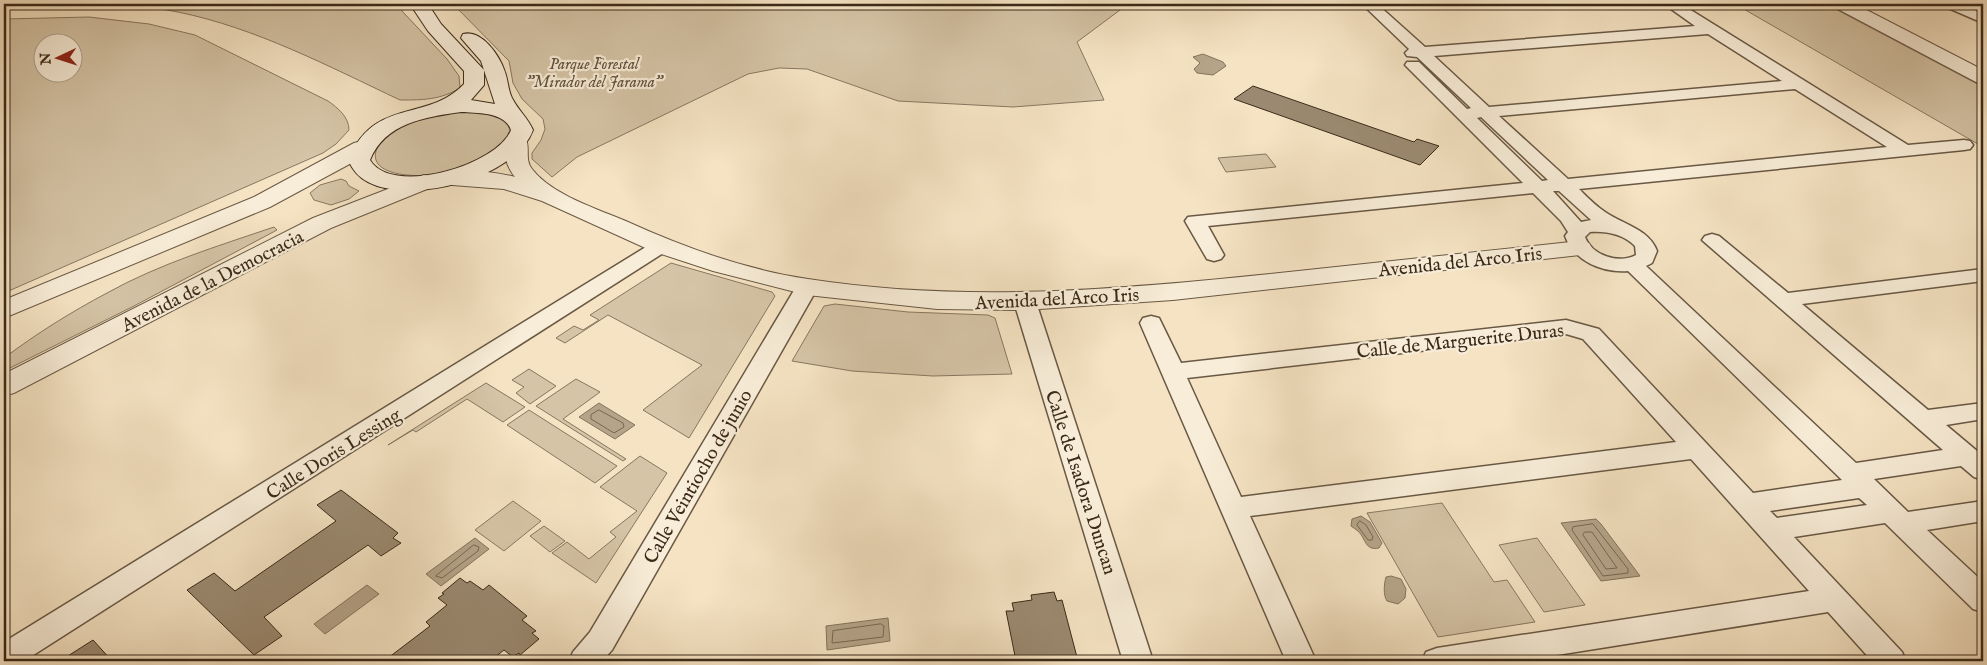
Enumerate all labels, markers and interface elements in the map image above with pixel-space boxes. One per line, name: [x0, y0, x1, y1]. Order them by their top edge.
north arrow: [32, 32, 82, 82]
text: N: [37, 52, 55, 67]
park label: Parque Forestal "Mirador del Jarama": [526, 55, 664, 93]
street label: Avenida de la Democracia: [117, 225, 309, 339]
street label: Avenida del Arco Iris: [1376, 242, 1543, 284]
street label: Avenida del Arco Iris: [973, 284, 1140, 316]
street label: Calle de Marguerite Duras: [1355, 319, 1565, 365]
street label: Calle Veintiocho de junio: [639, 386, 758, 568]
street label: Calle de Isadora Duncan: [1039, 387, 1121, 578]
street label: Calle Doris Lessing: [262, 403, 407, 506]

